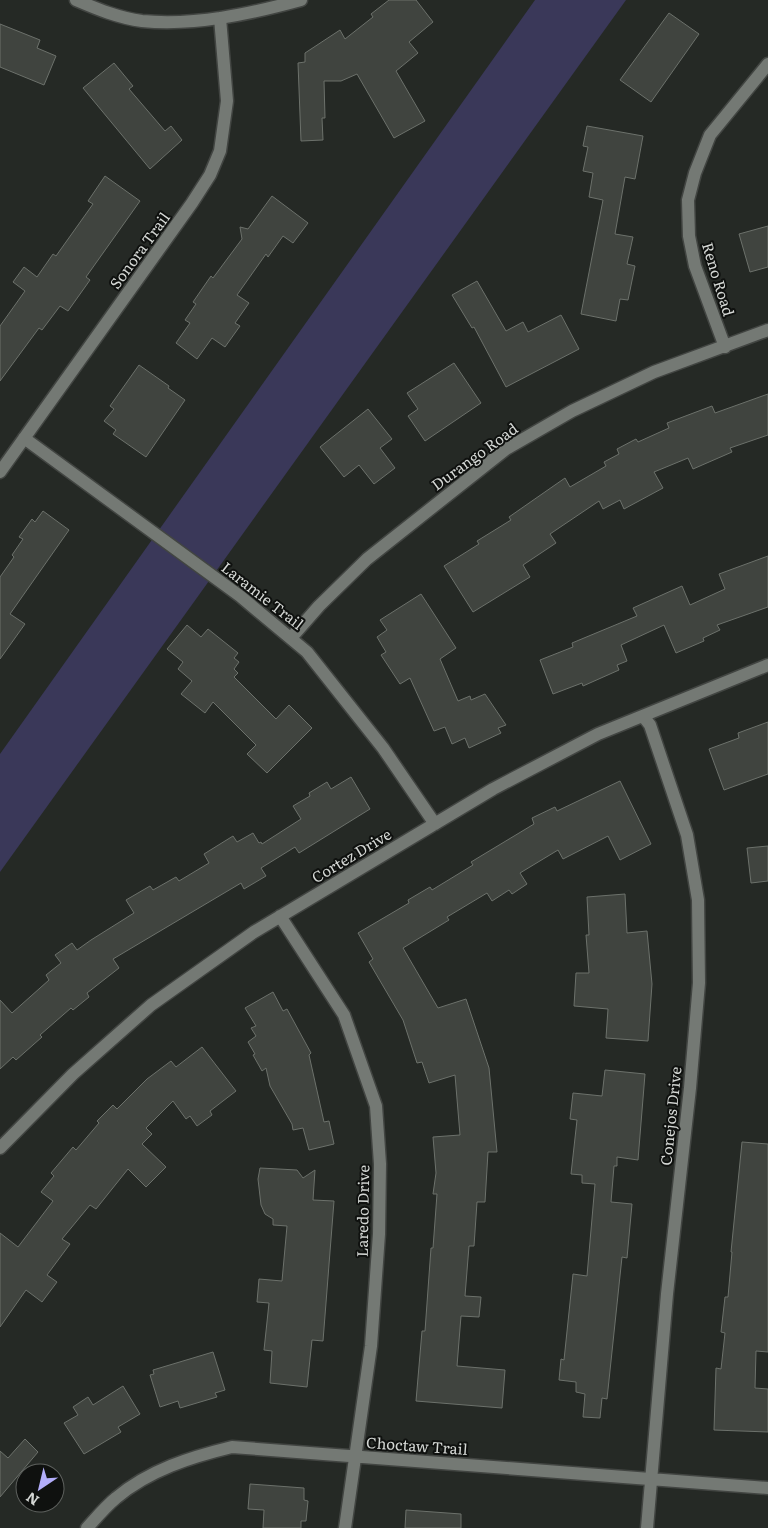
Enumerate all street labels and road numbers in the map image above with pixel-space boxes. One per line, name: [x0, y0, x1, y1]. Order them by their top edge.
street label: Sonora Trail: [103, 207, 175, 293]
street label: Reno Road: [697, 239, 741, 319]
street label: Durango Road: [426, 417, 522, 495]
street label: Laramie Trail: [217, 556, 309, 634]
street label: Cortez Drive: [307, 822, 396, 888]
street label: Conejos Drive: [653, 1065, 687, 1167]
street label: Laredo Drive: [350, 1164, 374, 1257]
street label: Choctaw Trail: [365, 1430, 469, 1460]

